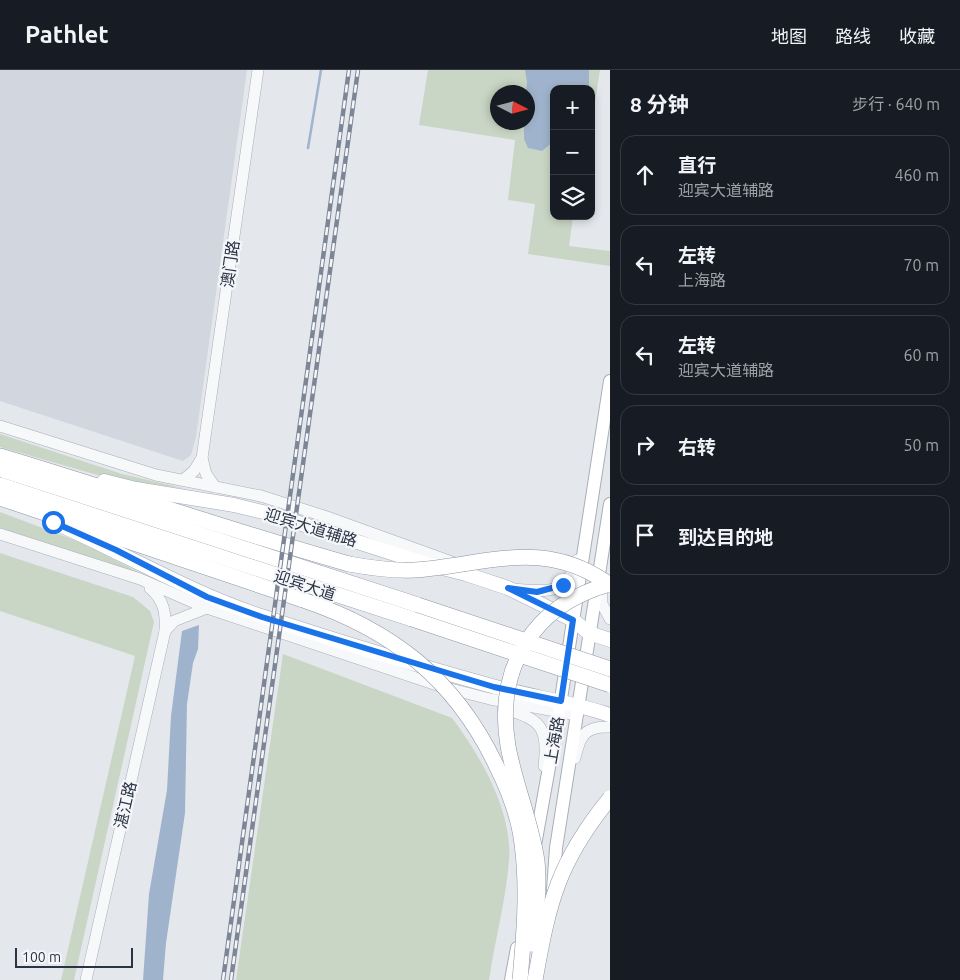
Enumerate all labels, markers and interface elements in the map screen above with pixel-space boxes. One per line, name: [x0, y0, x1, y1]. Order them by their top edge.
text: Pathlet: [25, 21, 109, 48]
text: 地图: [771, 26, 807, 46]
text: 路线: [835, 26, 871, 46]
text: 收藏: [899, 26, 935, 46]
north arrow: [490, 85, 535, 130]
map controls: [550, 85, 595, 220]
button: +: [550, 85, 595, 130]
text: 8 分钟: [630, 92, 689, 116]
text: 步行 · 640 m: [852, 95, 940, 113]
button: −: [550, 130, 595, 175]
text: 直行: [678, 154, 716, 176]
icon: ahead: [631, 161, 659, 189]
text: 460 m: [894, 166, 939, 184]
button: layers: [550, 175, 595, 220]
text: 迎宾大道辅路: [678, 181, 774, 199]
street label: 澳门路: [218, 239, 242, 289]
text: 左转: [678, 244, 716, 266]
icon: left: [631, 251, 659, 279]
text: 70 m: [903, 256, 939, 274]
text: 上海路: [678, 271, 726, 289]
text: 左转: [678, 334, 716, 356]
icon: left: [631, 341, 659, 369]
text: 60 m: [903, 346, 939, 364]
text: 迎宾大道辅路: [678, 361, 774, 379]
icon: right: [631, 431, 659, 459]
text: 右转: [678, 436, 716, 458]
text: 50 m: [903, 436, 939, 454]
street label: 迎宾大道辅路: [262, 504, 360, 550]
route start: [42, 511, 65, 534]
icon: arrive: [631, 521, 659, 549]
text: 到达目的地: [678, 526, 773, 548]
street label: 迎宾大道: [272, 567, 338, 603]
route end: [552, 574, 575, 597]
street label: 上海路: [541, 715, 567, 765]
street label: 湛江路: [111, 780, 139, 830]
scale bar: [15, 945, 132, 968]
text: 100 m: [22, 949, 61, 965]

